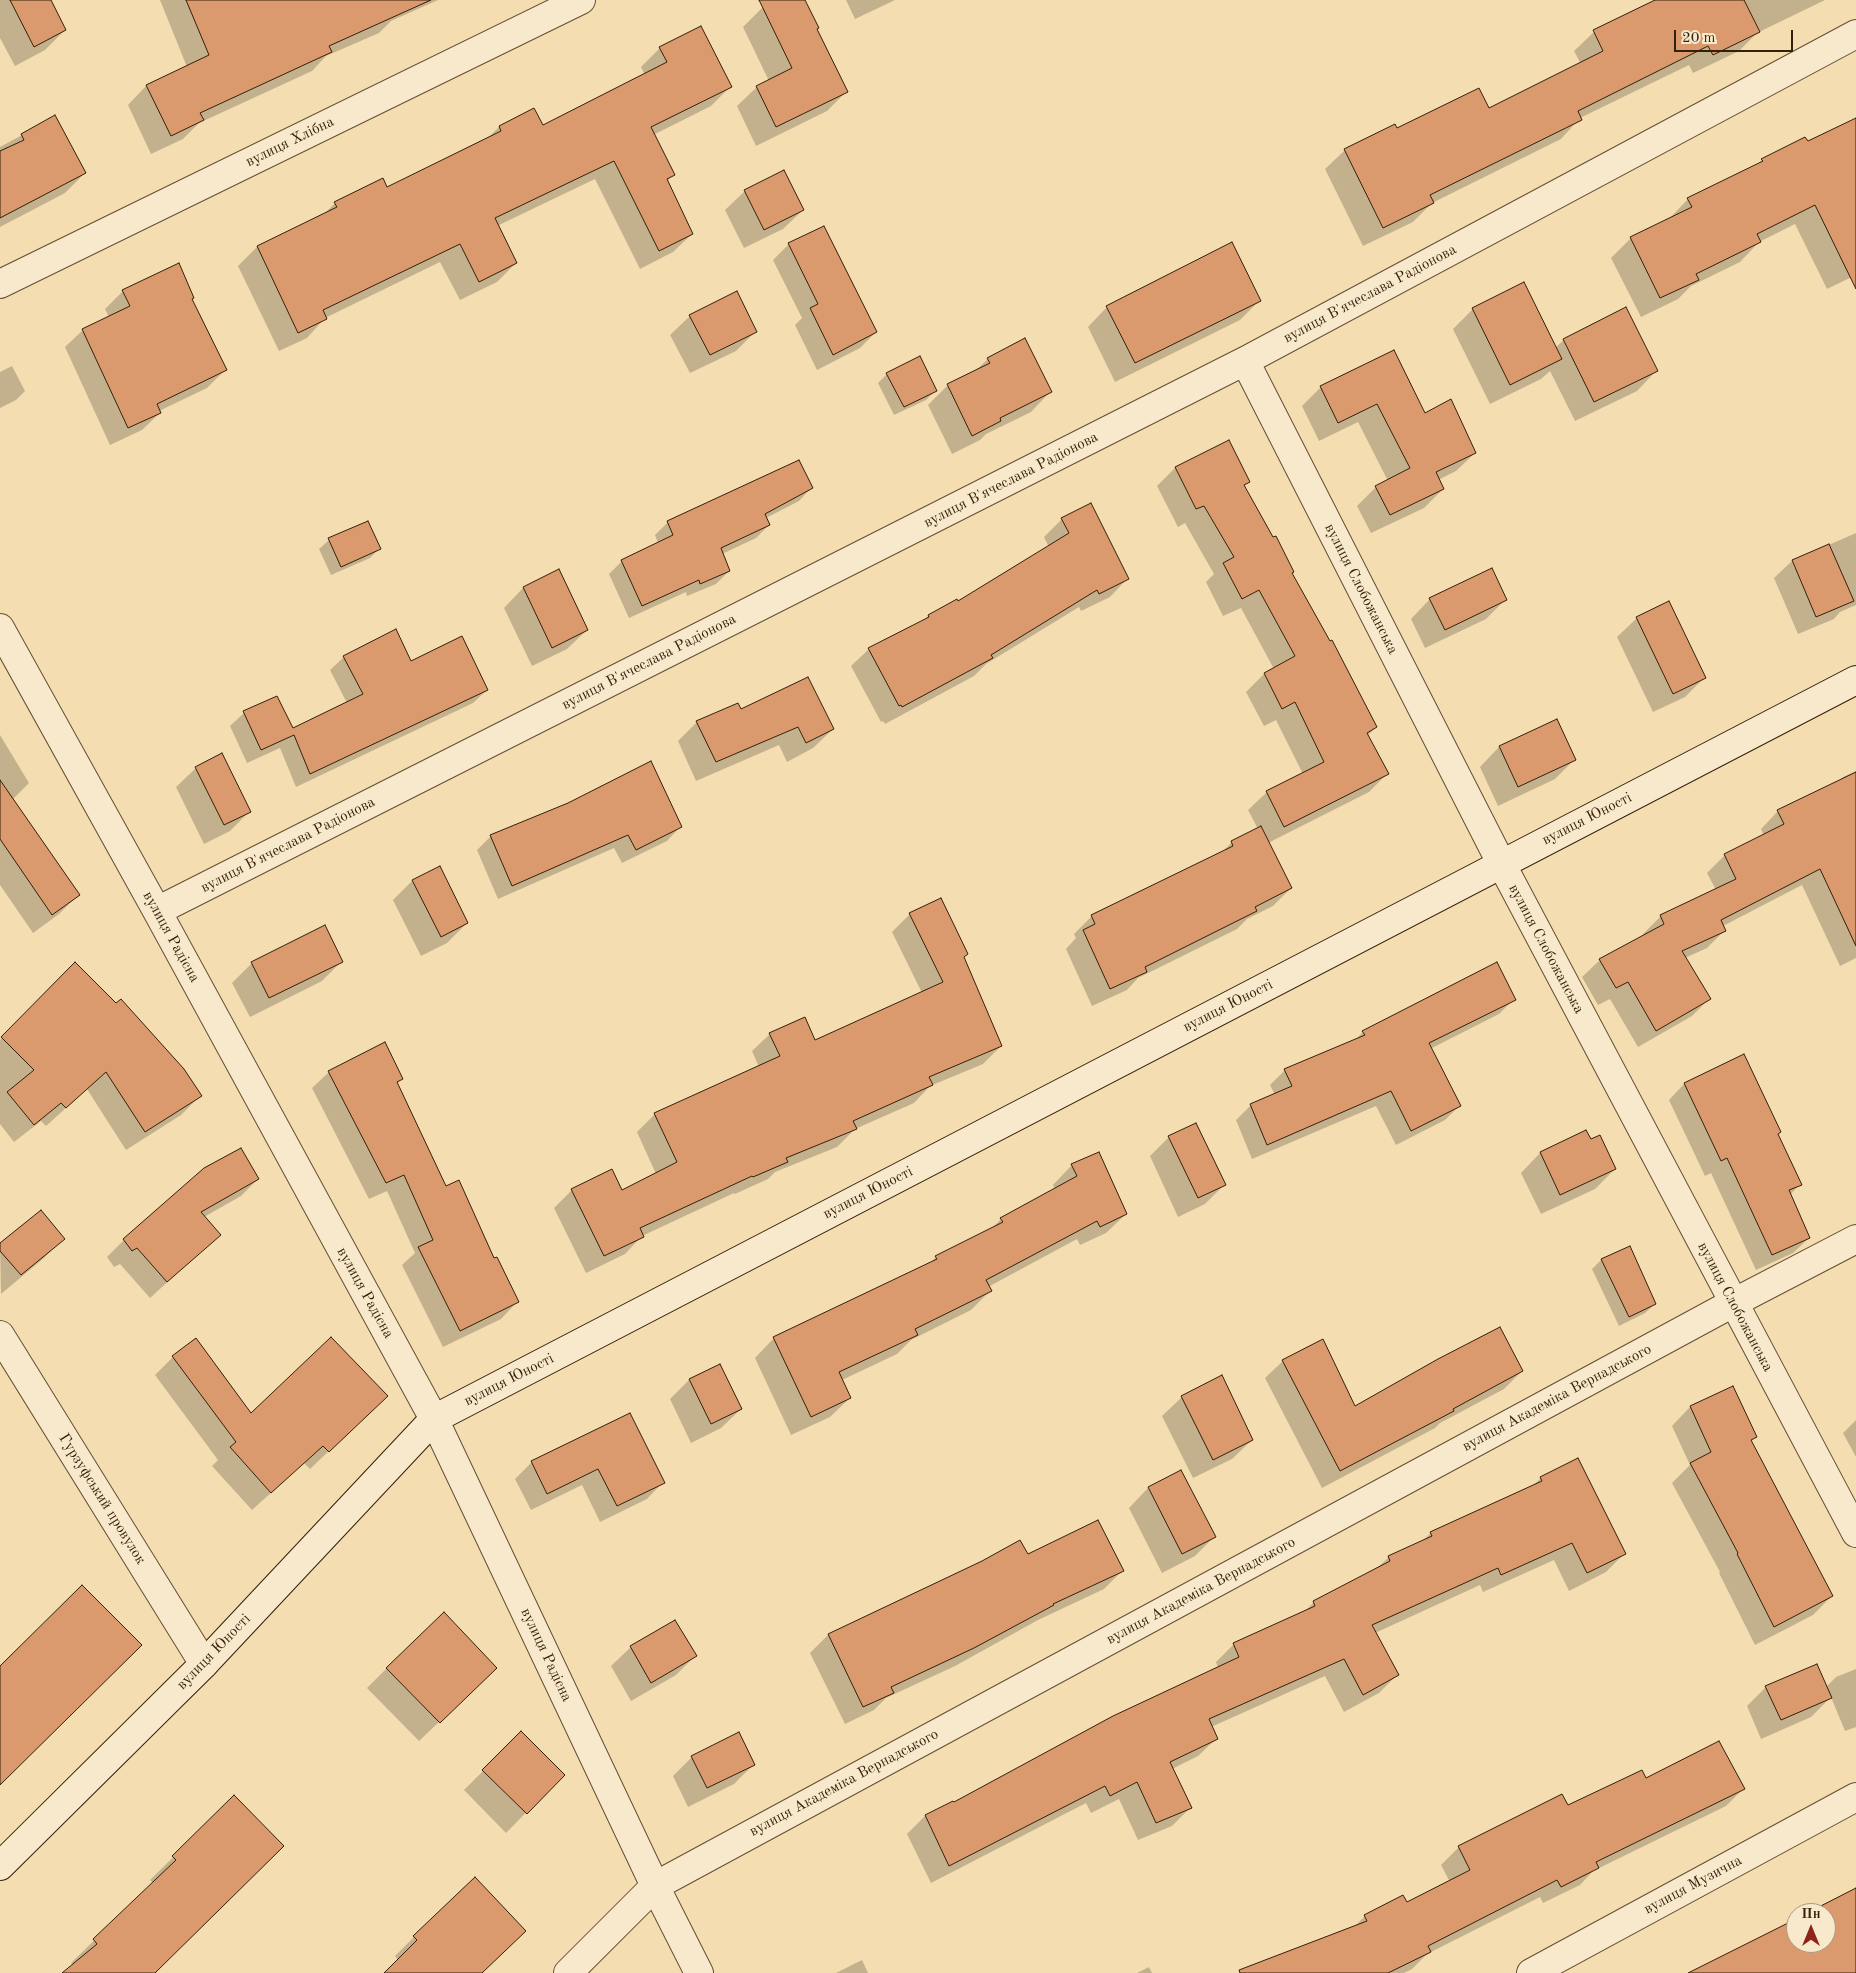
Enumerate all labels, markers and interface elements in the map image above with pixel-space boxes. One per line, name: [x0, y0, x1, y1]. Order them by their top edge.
scale bar: [1676, 20, 1795, 52]
text: 20 m: [1682, 31, 1716, 46]
street label: вулиця Хлібна: [243, 113, 337, 171]
street label: вулиця В'ячеслава Радіонова: [1280, 241, 1460, 347]
street label: вулиця В'ячеслава Радіонова: [921, 428, 1101, 532]
street label: вулиця Слобожанська: [1320, 521, 1402, 657]
street label: вулиця В'ячеслава Радіонова: [559, 610, 739, 714]
street label: вулиця Юності: [1539, 789, 1635, 849]
street label: вулиця В'ячеслава Радіонова: [198, 793, 378, 897]
street label: вулиця Слобожанська: [1504, 881, 1588, 1017]
street label: вулиця Радісна: [139, 888, 203, 986]
street label: вулиця Юності: [1180, 976, 1276, 1036]
street label: вулиця Юності: [820, 1163, 916, 1223]
street label: вулиця Слобожанська: [1693, 1239, 1777, 1375]
street label: вулиця Радісна: [333, 1244, 397, 1342]
street label: вулиця Академіка Вернадського: [1459, 1340, 1655, 1456]
street label: вулиця Юності: [461, 1350, 557, 1410]
street label: Гурзуфський провулок: [54, 1430, 150, 1568]
street label: вулиця Академіка Вернадського: [1103, 1533, 1299, 1649]
street label: вулиця Радісна: [516, 1605, 576, 1705]
street label: вулиця Юності: [173, 1610, 255, 1694]
street label: вулиця Академіка Вернадського: [746, 1725, 942, 1841]
street label: вулиця Музична: [1641, 1852, 1745, 1918]
north arrow: [1786, 1903, 1836, 1953]
text: Пн: [1801, 1907, 1821, 1921]

